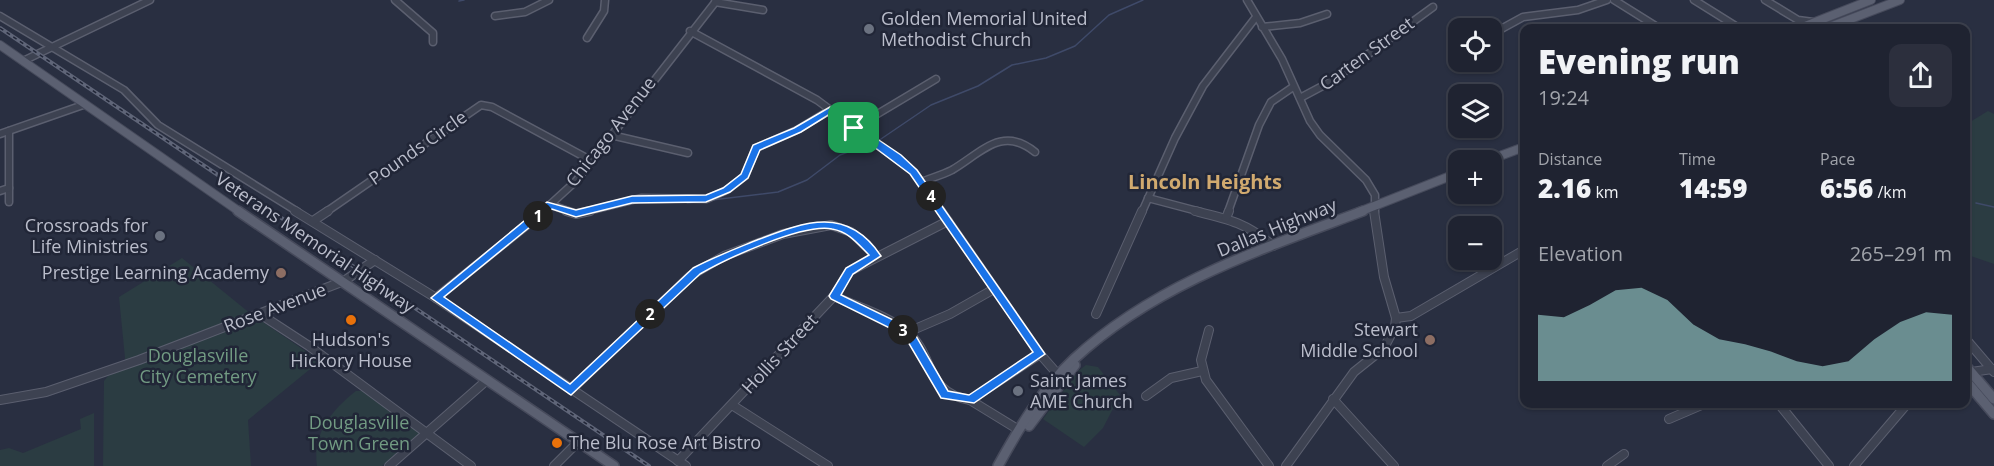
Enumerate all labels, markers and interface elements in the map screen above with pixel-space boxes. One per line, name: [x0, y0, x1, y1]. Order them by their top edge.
place label: Golden Memorial United Methodist Church: [881, 6, 1087, 51]
street label: Carten Street: [1314, 11, 1418, 96]
map controls: [1448, 18, 1502, 270]
button: locate: [1448, 18, 1502, 72]
marker: Golden Memorial United Methodist Church: [862, 22, 876, 36]
text: Evening run: [1538, 39, 1740, 84]
button: share: [1889, 44, 1952, 107]
street label: Chicago Avenue: [560, 71, 661, 191]
button: layers: [1448, 84, 1502, 138]
text: 19:24: [1538, 84, 1589, 111]
pin: [828, 102, 879, 153]
street label: Pounds Circle: [364, 105, 471, 190]
icon: arrive: [837, 111, 870, 144]
text: Distance: [1538, 148, 1602, 170]
text: Time: [1679, 148, 1716, 170]
text: Pace: [1820, 148, 1855, 170]
button: +: [1448, 150, 1502, 204]
street label: Veterans Memorial Highway: [211, 166, 421, 319]
district label: Lincoln Heights: [1128, 168, 1282, 195]
text: 2.16: [1538, 170, 1591, 206]
text: 14:59: [1679, 170, 1747, 206]
text: 6:56: [1820, 170, 1873, 206]
pin: 4: [916, 181, 946, 211]
text: km: [1591, 181, 1619, 203]
text: /km: [1873, 181, 1906, 203]
text: 4: [926, 185, 936, 207]
street label: Dallas Highway: [1213, 192, 1341, 262]
pin: 1: [523, 201, 553, 231]
text: 1: [533, 205, 543, 227]
place label: Crossroads for Life Ministries: [25, 213, 149, 258]
button: −: [1448, 216, 1502, 270]
marker: Crossroads for Life Ministries: [153, 229, 167, 243]
text: Elevation: [1538, 240, 1623, 267]
text: 265–291 m: [1850, 240, 1952, 267]
place label: Prestige Learning Academy: [42, 260, 270, 284]
marker: Prestige Learning Academy: [274, 266, 288, 280]
street label: Rose Avenue: [220, 277, 329, 338]
pin: 2: [635, 299, 665, 329]
text: 2: [645, 303, 655, 325]
street label: Hollis Street: [736, 308, 823, 399]
marker: Hudson's Hickory House: [344, 313, 358, 327]
pin: 3: [888, 315, 918, 345]
place label: Stewart Middle School: [1300, 317, 1418, 362]
text: 3: [898, 319, 908, 341]
place label: Hudson's Hickory House: [290, 327, 412, 372]
marker: Stewart Middle School: [1423, 333, 1437, 347]
park label: Douglasville City Cemetery: [139, 343, 258, 388]
place label: Saint James AME Church: [1030, 368, 1133, 413]
marker: Saint James AME Church: [1011, 384, 1025, 398]
park label: Douglasville Town Green: [308, 410, 410, 455]
place label: The Blu Rose Art Bistro: [569, 430, 761, 454]
marker: The Blu Rose Art Bistro: [550, 436, 564, 450]

